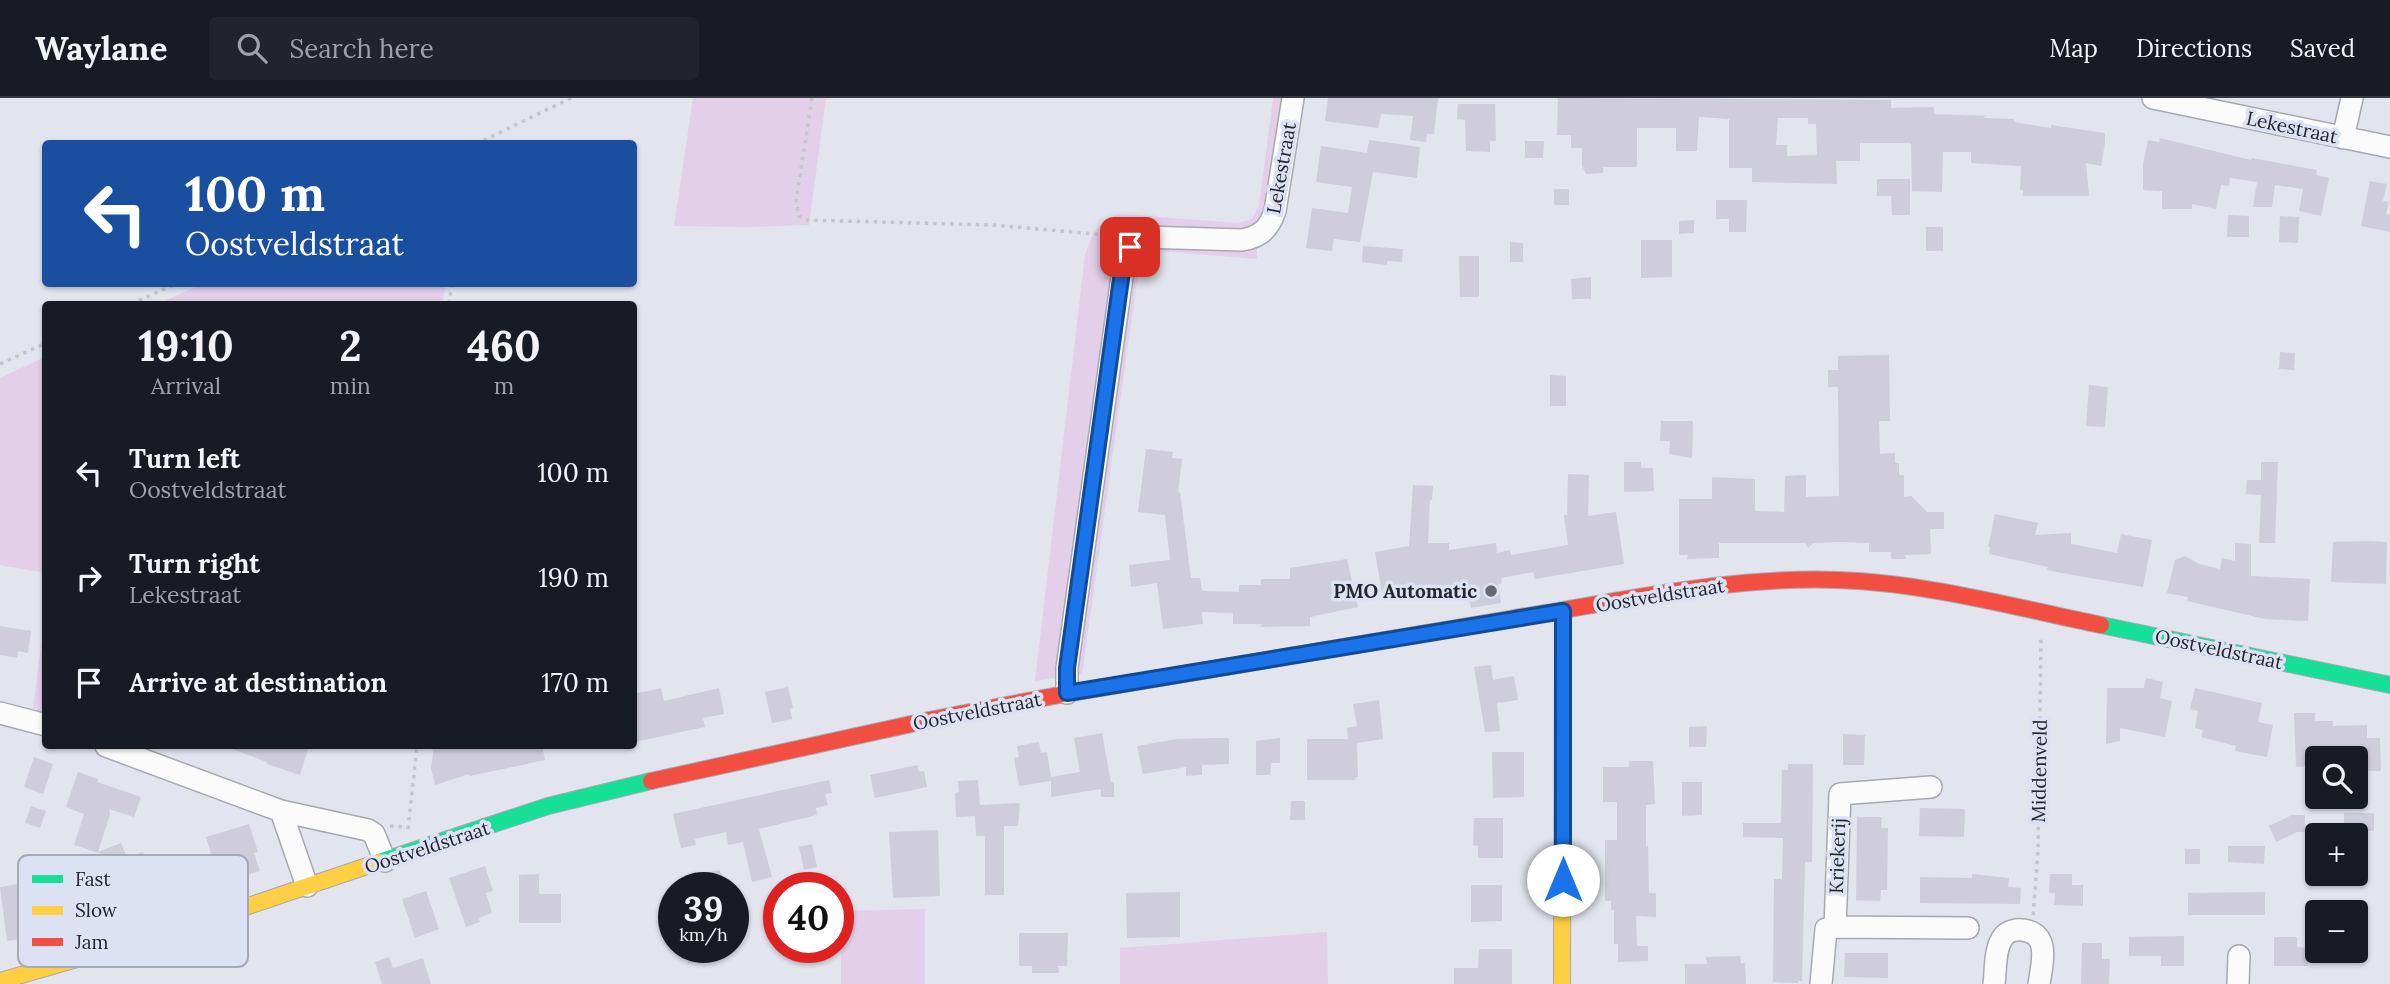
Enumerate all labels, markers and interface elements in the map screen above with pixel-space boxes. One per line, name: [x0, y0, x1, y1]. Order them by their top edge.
search box: [209, 17, 699, 80]
text: Waylane: [35, 27, 167, 69]
icon: search: [233, 29, 271, 67]
text: Search here: [289, 32, 434, 65]
text: Map: [2049, 33, 2098, 64]
text: Directions: [2136, 33, 2252, 64]
text: Saved: [2290, 33, 2355, 64]
street label: Lekestraat: [2244, 106, 2340, 149]
street label: Lekestraat: [1261, 120, 1301, 216]
text: 100 m: [185, 162, 325, 224]
icon: left: [70, 168, 161, 259]
pin: [1100, 217, 1160, 277]
text: Oostveldstraat: [185, 223, 404, 264]
icon: arrive: [1111, 228, 1149, 266]
text: 19:10: [138, 319, 234, 373]
text: 2: [339, 319, 362, 373]
text: 460: [467, 319, 541, 373]
text: Arrival: [151, 371, 221, 400]
text: min: [330, 371, 371, 400]
text: m: [494, 371, 514, 400]
text: Turn left: [129, 442, 240, 475]
icon: left: [70, 454, 108, 492]
text: 100 m: [537, 456, 609, 489]
text: Oostveldstraat: [129, 475, 286, 504]
text: Turn right: [129, 547, 260, 580]
icon: right: [70, 559, 108, 597]
text: 190 m: [538, 561, 609, 594]
street label: Oostveldstraat: [1594, 573, 1727, 617]
place label: PMO Automatic: [1333, 579, 1477, 603]
text: Lekestraat: [129, 580, 241, 609]
marker: PMO Automatic: [1483, 583, 1499, 599]
street label: Oostveldstraat: [2153, 624, 2286, 674]
icon: arrive: [70, 664, 108, 702]
text: Arrive at destination: [129, 666, 387, 699]
text: 170 m: [541, 666, 609, 699]
street label: Oostveldstraat: [911, 687, 1044, 735]
street label: Middenveld: [2026, 719, 2052, 823]
map controls: [2305, 746, 2368, 963]
button: search: [2305, 746, 2368, 809]
street label: Oostveldstraat: [361, 815, 493, 878]
street label: Kriekerij: [1824, 818, 1850, 894]
button: +: [2305, 823, 2368, 886]
position arrow: [1526, 843, 1600, 917]
legend: [18, 855, 248, 967]
text: Fast: [75, 867, 111, 891]
speed limit sign: 40: [763, 872, 854, 963]
text: 39: [684, 886, 723, 931]
text: Slow: [75, 898, 118, 922]
button: −: [2305, 900, 2368, 963]
text: km/h: [679, 923, 728, 946]
text: Jam: [74, 930, 109, 954]

